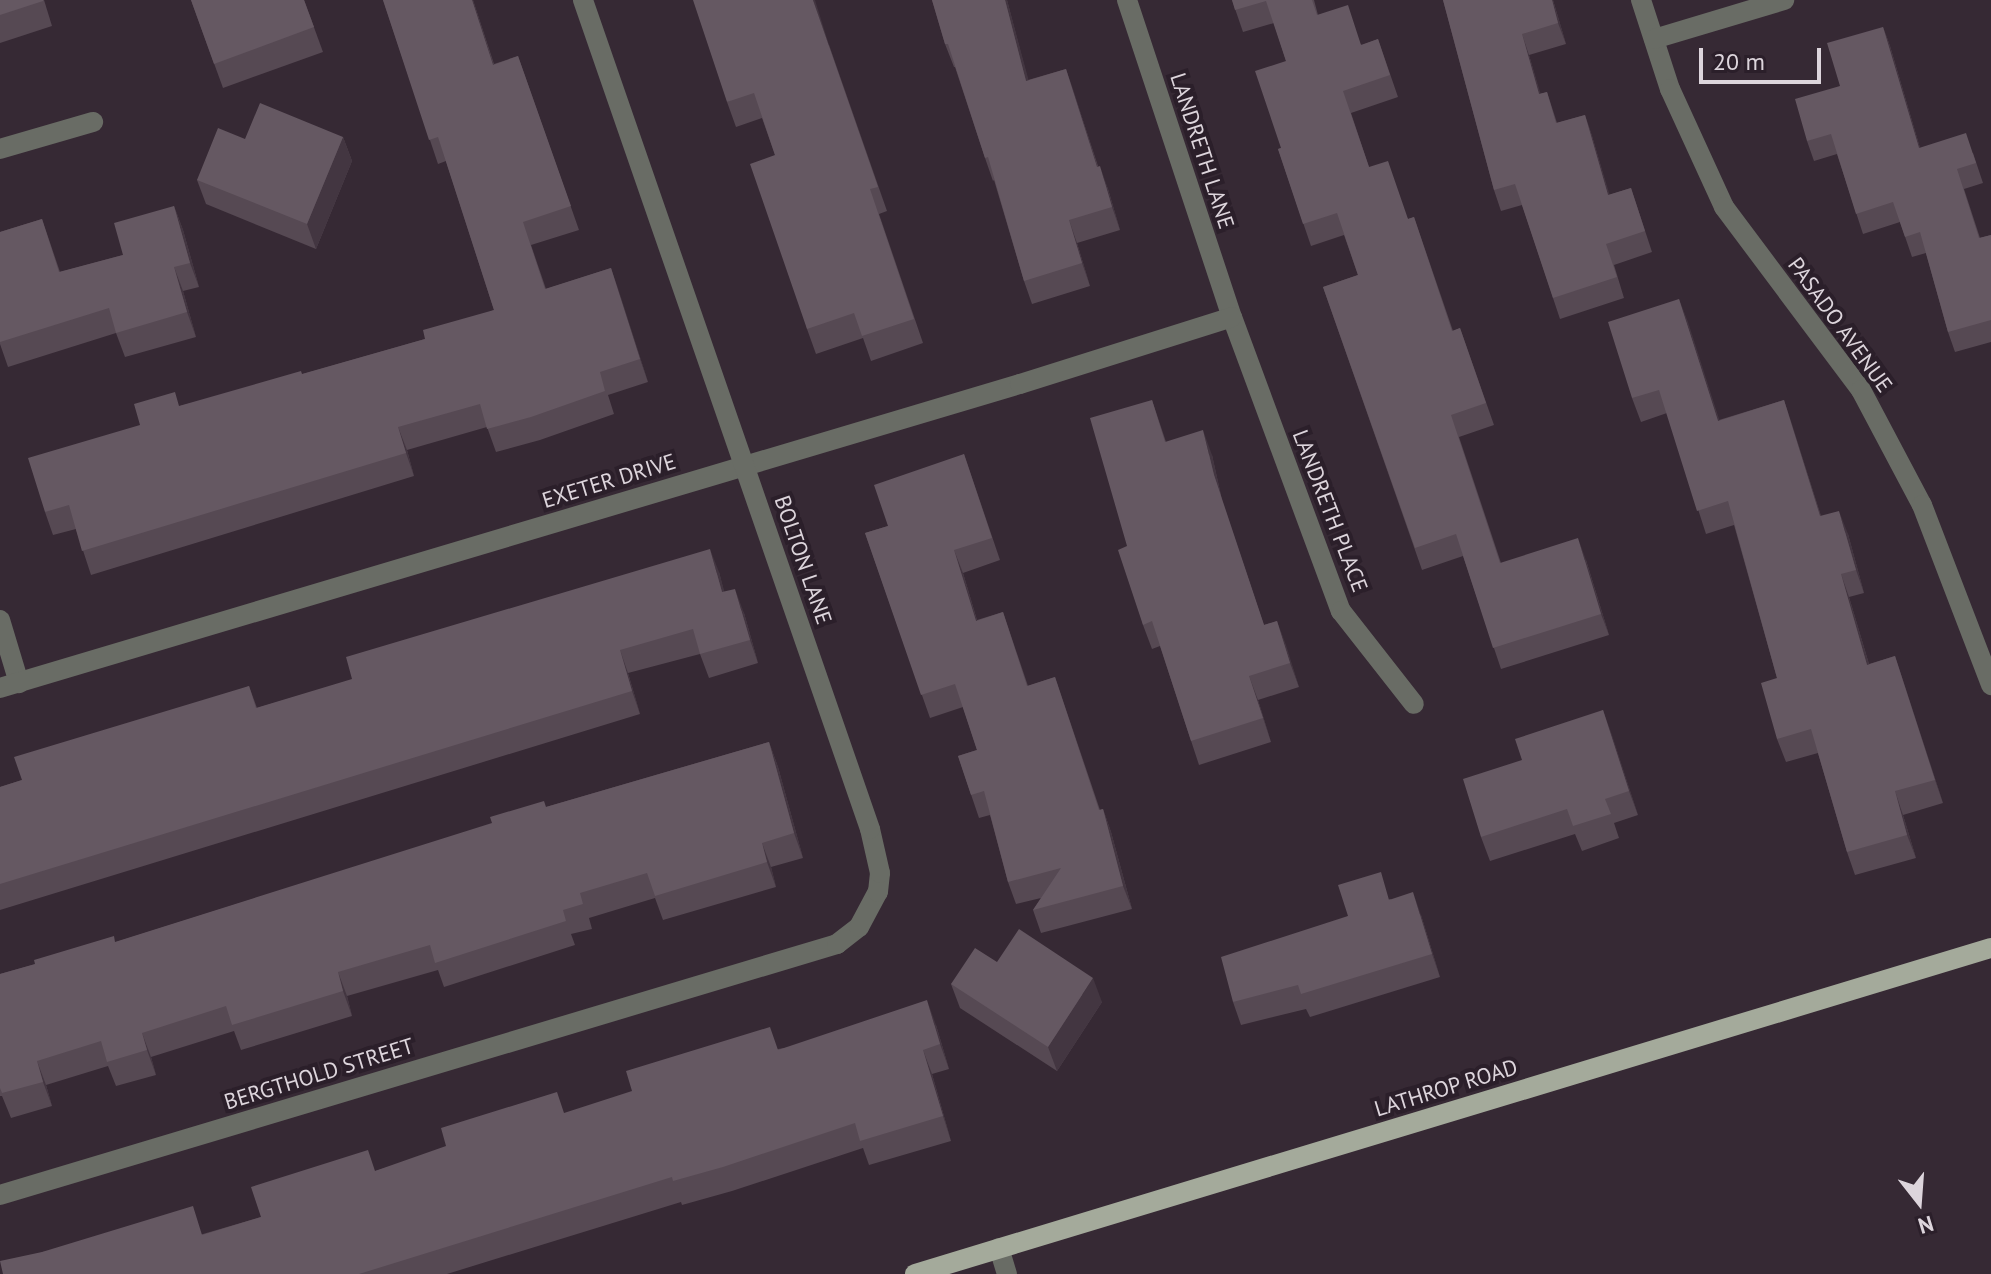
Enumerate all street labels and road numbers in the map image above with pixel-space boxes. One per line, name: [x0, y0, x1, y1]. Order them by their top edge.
street label: LANDRETH LANE: [1164, 70, 1240, 232]
street label: PASADO AVENUE: [1782, 252, 1898, 398]
street label: LANDRETH PLACE: [1287, 426, 1373, 596]
street label: EXETER DRIVE: [539, 448, 679, 514]
street label: BOLTON LANE: [769, 492, 837, 628]
street label: BERGTHOLD STREET: [221, 1033, 417, 1115]
street label: LATHROP ROAD: [1371, 1054, 1521, 1122]

